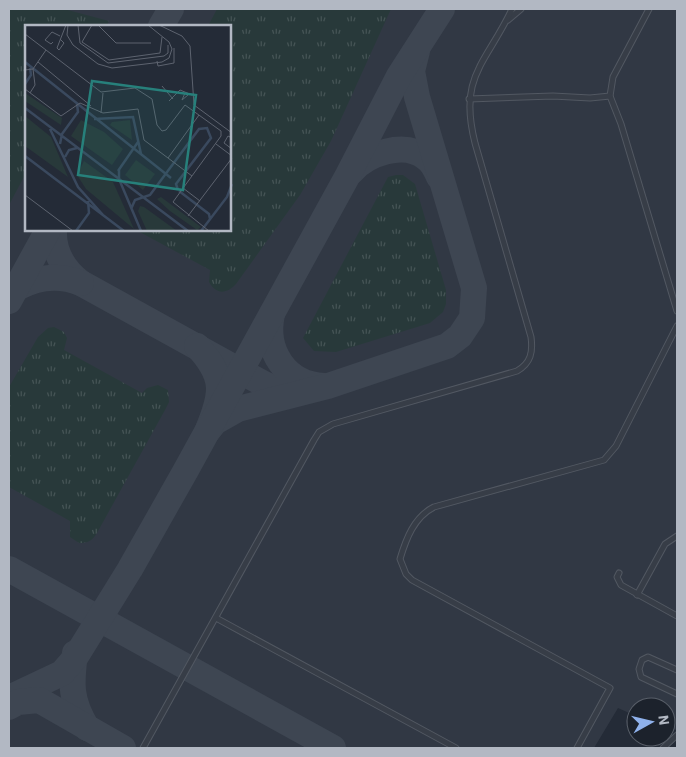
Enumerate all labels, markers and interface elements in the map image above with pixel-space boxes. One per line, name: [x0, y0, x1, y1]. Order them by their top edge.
inset map: [25, 25, 231, 231]
north arrow: [626, 697, 676, 747]
text: N: [654, 714, 673, 726]

